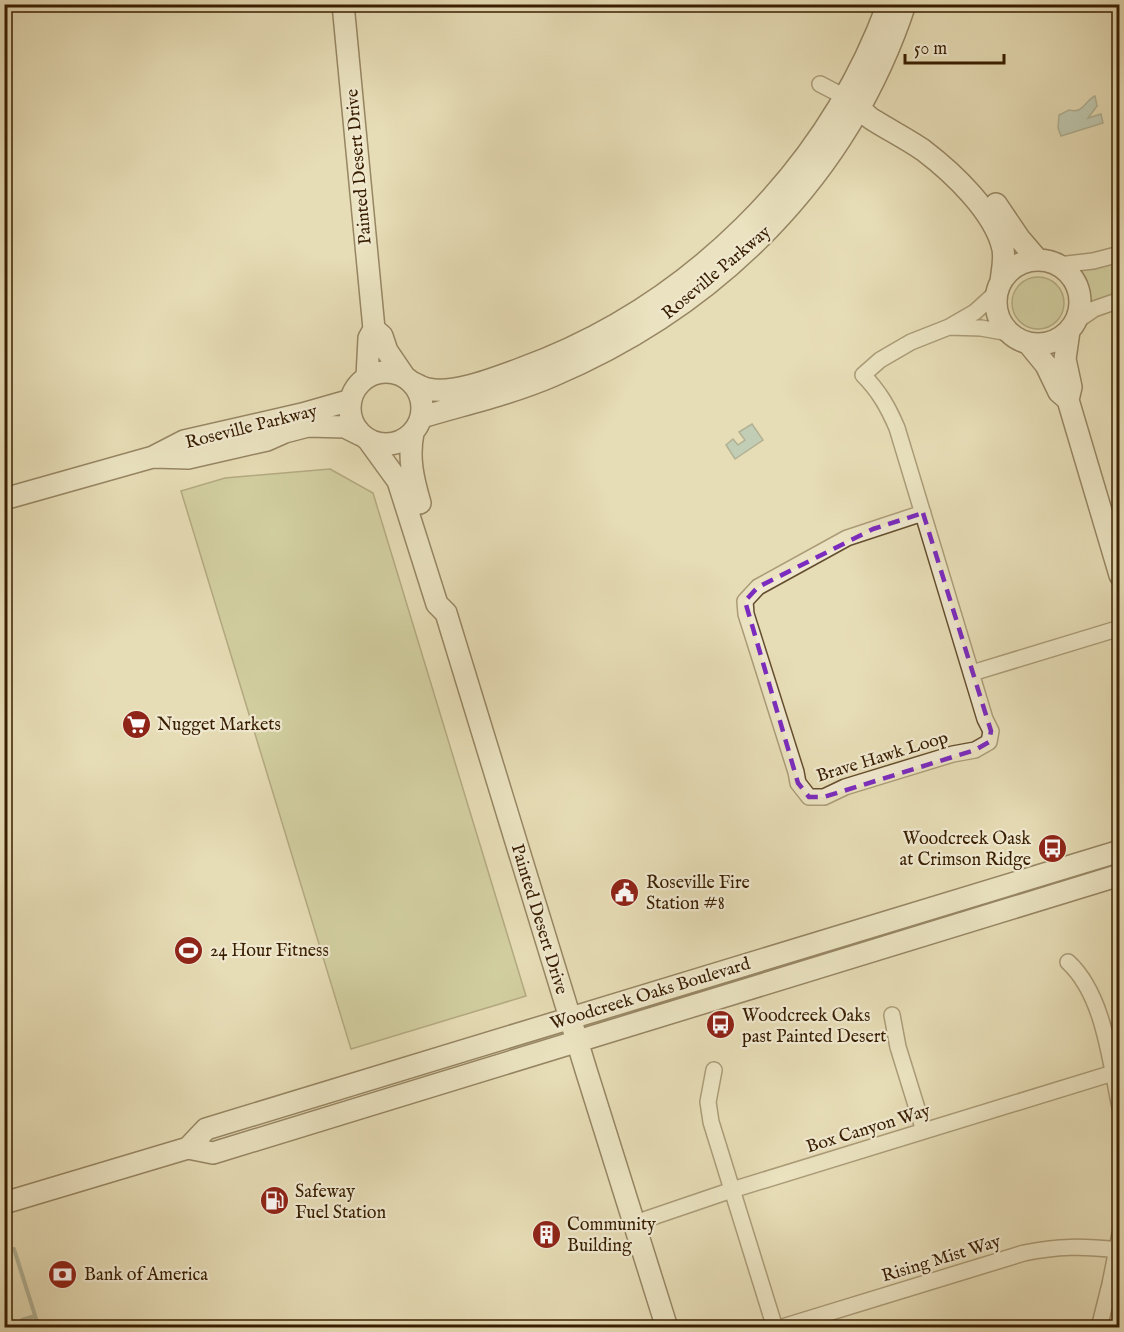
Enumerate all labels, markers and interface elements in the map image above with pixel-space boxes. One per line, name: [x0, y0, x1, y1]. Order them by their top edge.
scale bar: [905, 27, 1004, 65]
text: 50 m: [914, 38, 947, 61]
street label: Painted Desert Drive: [341, 88, 378, 246]
street label: Roseville Parkway: [658, 221, 776, 325]
street label: Roseville Parkway: [183, 400, 320, 455]
supermarket icon: Nugget Markets: [120, 708, 152, 740]
place label: Nugget Markets: [157, 714, 281, 737]
street label: Brave Hawk Loop: [814, 726, 951, 788]
place label: Woodcreek Oask at Crimson Ridge: [900, 828, 1031, 872]
bus stop icon: Woodcreek Oask at Crimson Ridge: [1036, 832, 1068, 864]
street label: Painted Desert Drive: [505, 841, 572, 998]
place label: Roseville Fire Station #8: [646, 872, 750, 916]
public building icon: Roseville Fire Station #8: [609, 876, 641, 908]
sports icon: 24 Hour Fitness: [173, 934, 205, 966]
place label: 24 Hour Fitness: [210, 940, 329, 963]
street label: Woodcreek Oaks Boulevard: [548, 953, 754, 1036]
place label: Woodcreek Oaks past Painted Desert: [742, 1005, 886, 1049]
bus stop icon: Woodcreek Oaks past Painted Desert: [705, 1009, 737, 1041]
street label: Box Canyon Way: [804, 1100, 933, 1159]
place label: Safeway Fuel Station: [295, 1181, 387, 1225]
fuel station icon: Safeway Fuel Station: [258, 1185, 290, 1217]
place label: Community Building: [567, 1214, 656, 1258]
building icon: Community Building: [530, 1218, 562, 1250]
street label: Rising Mist Way: [879, 1230, 1004, 1288]
bank icon: Bank of America: [47, 1258, 79, 1290]
place label: Bank of America: [84, 1264, 208, 1287]

